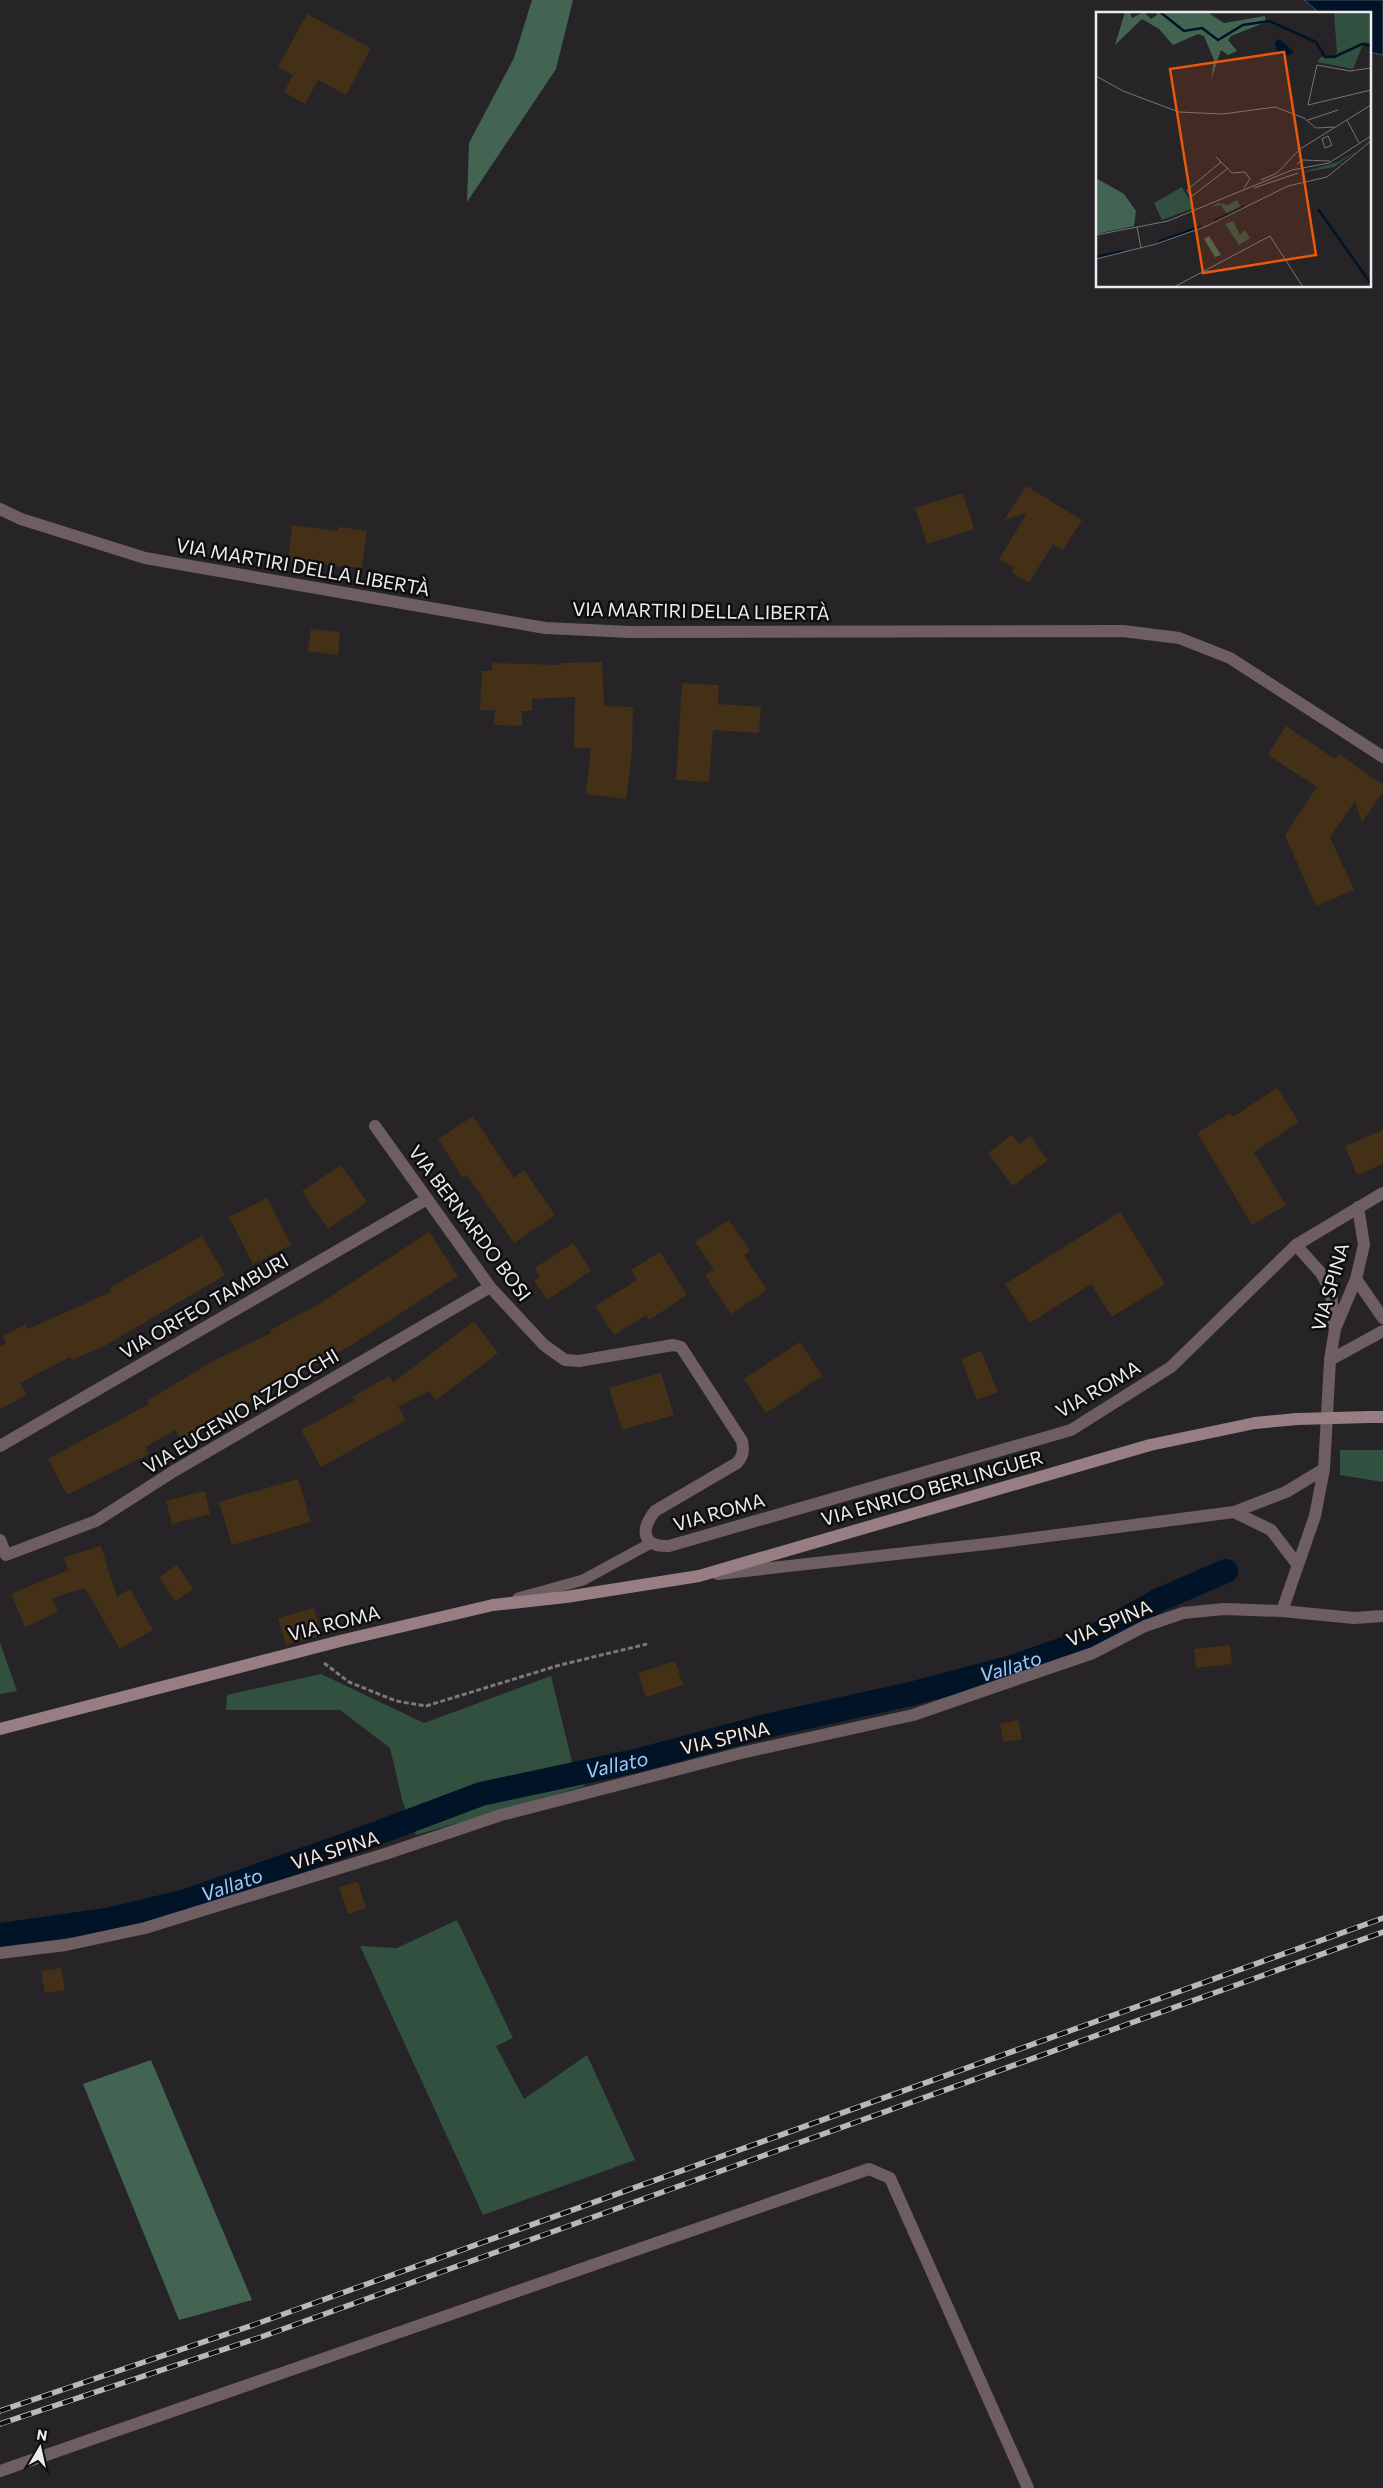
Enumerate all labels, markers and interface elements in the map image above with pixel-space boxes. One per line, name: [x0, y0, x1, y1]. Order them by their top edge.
inset map: [1096, 12, 1370, 288]
street label: VIA MARTIRI DELLA LIBERTÀ: [174, 533, 432, 600]
street label: VIA MARTIRI DELLA LIBERTÀ: [572, 597, 830, 624]
street label: VIA BERNARDO BOSI: [404, 1140, 536, 1305]
street label: VIA SPINA: [1306, 1240, 1353, 1334]
street label: VIA ORFEO TAMBURI: [115, 1248, 292, 1363]
street label: VIA EUGENIO AZZOCCHI: [139, 1343, 343, 1478]
street label: VIA ROMA: [1051, 1355, 1144, 1422]
street label: VIA ENRICO BERLINGUER: [818, 1445, 1046, 1530]
street label: VIA ROMA: [671, 1488, 767, 1536]
street label: VIA SPINA: [1062, 1594, 1155, 1651]
street label: VIA ROMA: [285, 1600, 382, 1645]
water label: Vallato: [977, 1645, 1045, 1686]
street label: VIA SPINA: [678, 1716, 772, 1759]
water label: Vallato: [583, 1745, 651, 1782]
street label: VIA SPINA: [288, 1825, 382, 1874]
water label: Vallato: [198, 1862, 266, 1906]
north arrow: [15, 2423, 65, 2473]
text: N: [36, 2425, 49, 2444]

